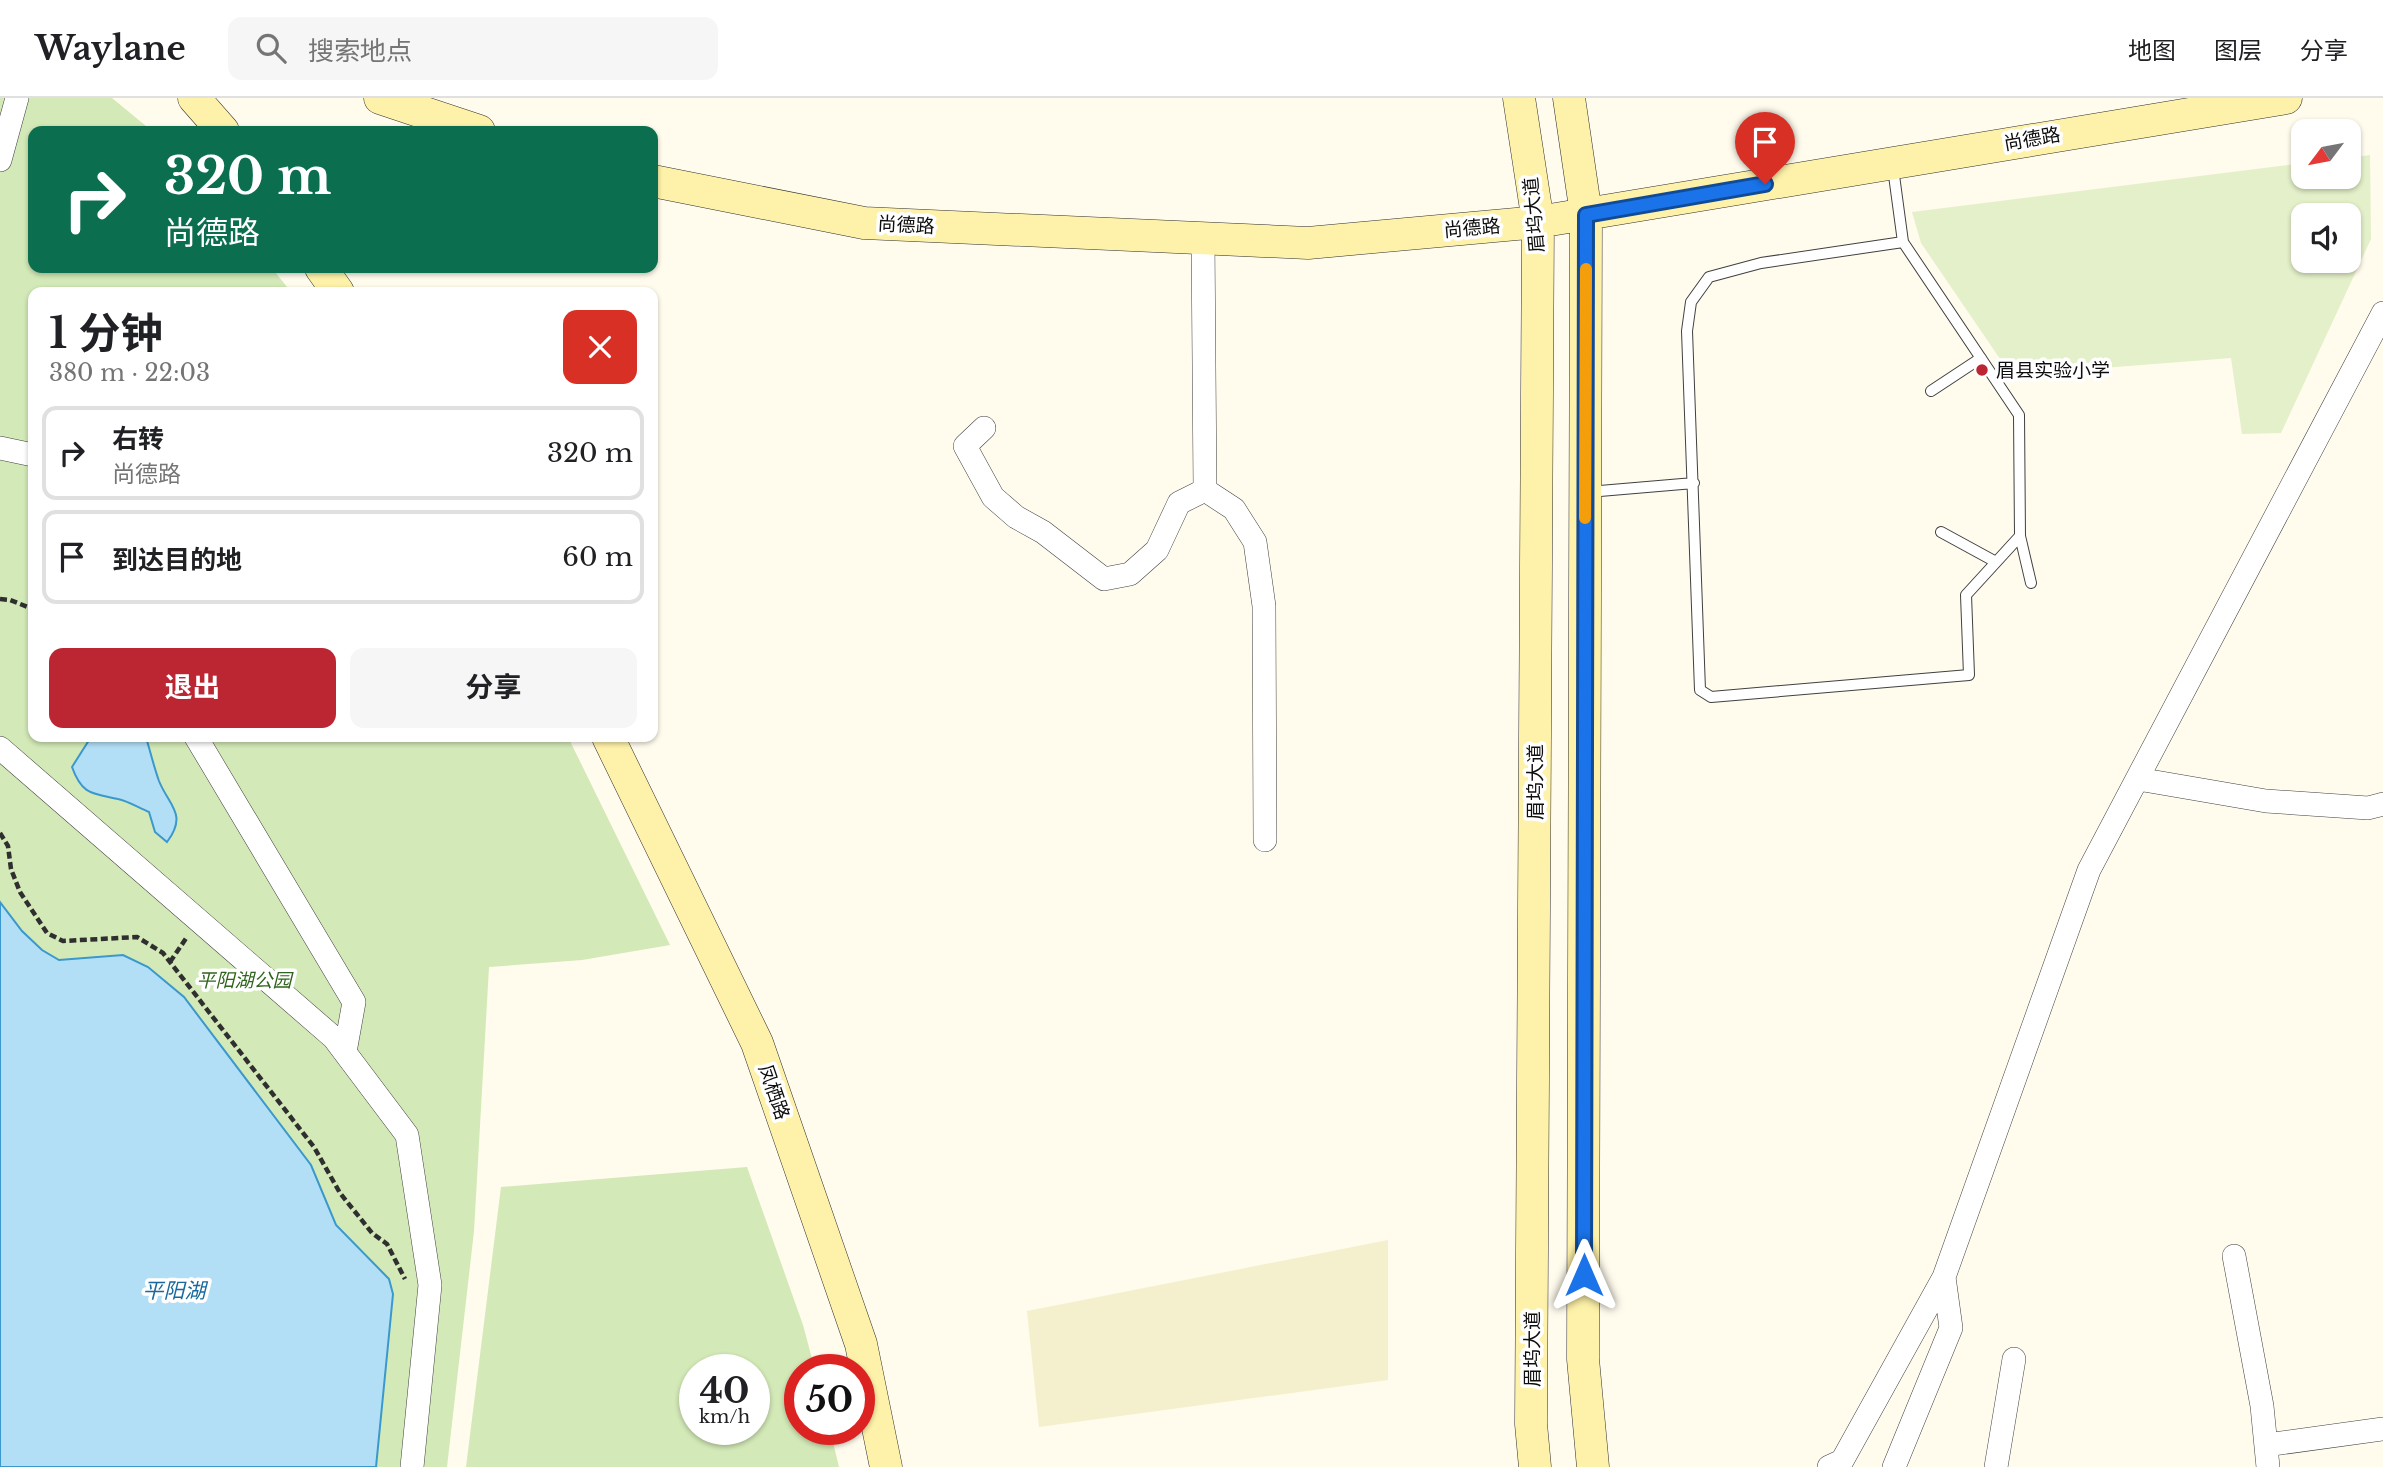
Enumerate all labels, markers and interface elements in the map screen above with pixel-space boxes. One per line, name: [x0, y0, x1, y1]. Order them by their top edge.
search box: [228, 17, 718, 80]
text: Waylane: [35, 28, 186, 69]
icon: search: [252, 29, 290, 67]
text: 搜索地点: [308, 35, 412, 67]
text: 地图: [2128, 36, 2176, 65]
text: 图层: [2214, 36, 2262, 65]
text: 分享: [2300, 36, 2348, 65]
pin: [1735, 112, 1795, 184]
north arrow: [2291, 119, 2361, 189]
map controls: [2291, 119, 2361, 273]
icon: arrive: [1746, 123, 1784, 161]
street label: 尚德路: [2002, 123, 2062, 155]
text: 320 m: [164, 146, 331, 207]
icon: right: [49, 154, 140, 245]
street label: 眉坞大道: [1519, 176, 1549, 254]
button: sound: [2291, 203, 2361, 273]
street label: 尚德路: [877, 212, 935, 238]
text: 尚德路: [164, 213, 260, 253]
street label: 尚德路: [1443, 214, 1501, 242]
text: 1 分钟: [49, 307, 162, 359]
button: close: [563, 310, 637, 384]
text: 380 m · 22:03: [49, 359, 210, 387]
place label: 眉县实验小学: [1996, 359, 2110, 382]
marker: 眉县实验小学: [1974, 362, 1990, 378]
text: 右转: [112, 423, 164, 455]
icon: right: [53, 434, 91, 472]
text: 320 m: [547, 437, 633, 469]
text: 尚德路: [112, 460, 181, 488]
icon: arrive: [53, 538, 91, 576]
text: 60 m: [562, 541, 633, 573]
text: 到达目的地: [112, 544, 242, 576]
button: 退出: [49, 648, 336, 728]
button: 分享: [350, 648, 637, 728]
street label: 眉坞大道: [1524, 744, 1547, 820]
park label: 平阳湖公园: [196, 969, 294, 992]
street label: 凤栖路: [754, 1061, 794, 1123]
position arrow: [1547, 1238, 1621, 1312]
water label: 平阳湖: [143, 1278, 208, 1304]
street label: 眉坞大道: [1521, 1311, 1544, 1387]
speed limit sign: 50: [784, 1354, 875, 1445]
text: 40: [700, 1369, 749, 1412]
text: km/h: [699, 1406, 750, 1428]

